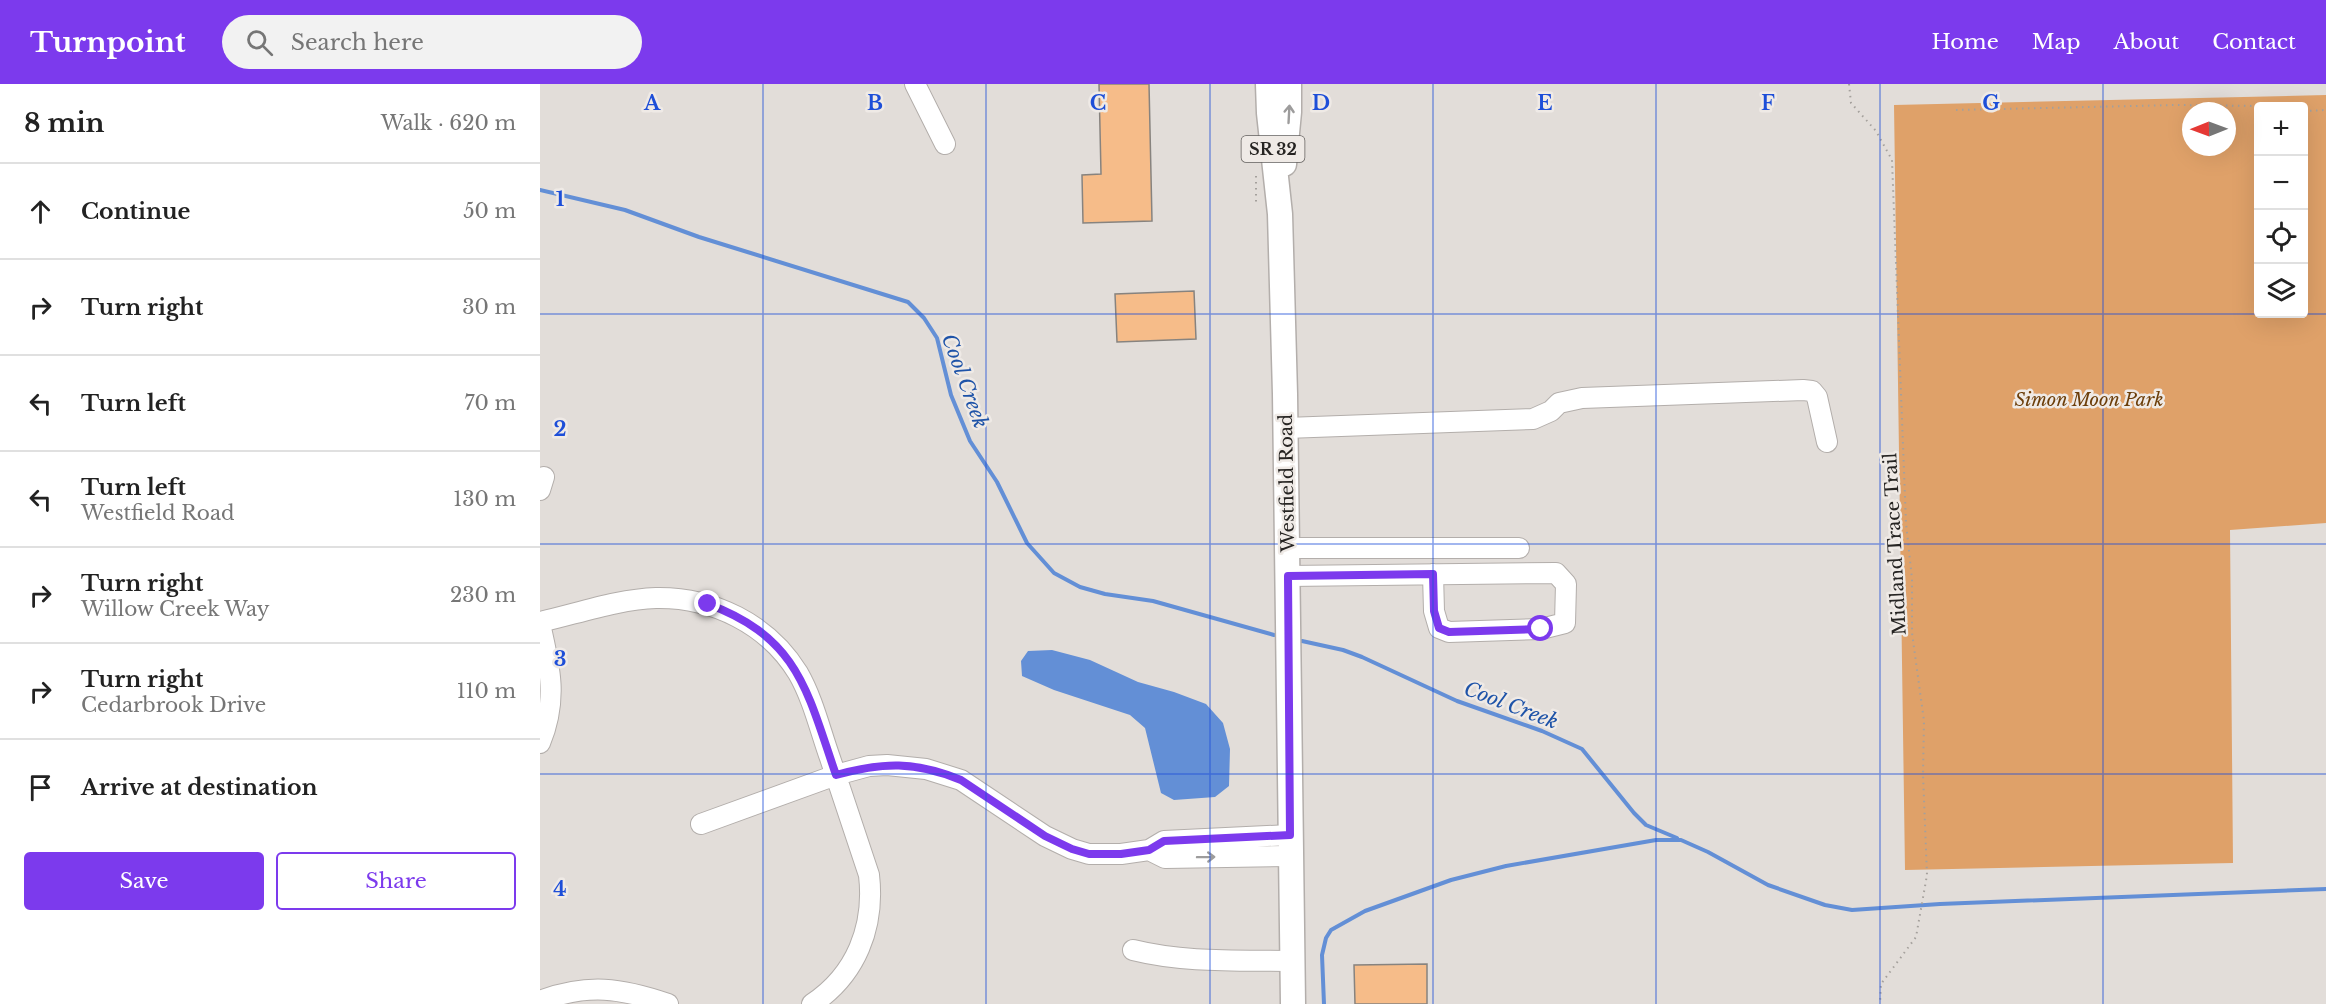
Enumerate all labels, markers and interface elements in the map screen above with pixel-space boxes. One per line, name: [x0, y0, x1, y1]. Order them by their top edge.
search box: [222, 15, 642, 69]
text: Turnpoint: [30, 25, 186, 60]
icon: search: [243, 26, 276, 59]
text: Search here: [291, 29, 424, 56]
text: Home: [1932, 29, 1999, 55]
text: Map: [2032, 29, 2080, 55]
text: About: [2113, 29, 2179, 55]
text: Contact: [2212, 29, 2296, 55]
text: A: [643, 91, 661, 115]
text: B: [867, 91, 883, 115]
text: C: [1090, 91, 1106, 115]
text: D: [1312, 91, 1330, 115]
text: E: [1537, 91, 1553, 115]
text: F: [1761, 91, 1775, 115]
text: G: [1982, 91, 2000, 115]
north arrow: [2182, 102, 2236, 156]
map controls: [2254, 102, 2308, 318]
button: +: [2254, 102, 2308, 156]
one-way arrow: [1283, 105, 1294, 124]
text: 8 min: [24, 107, 104, 139]
text: Walk · 620 m: [381, 111, 516, 135]
road number: SR 32: [1242, 136, 1304, 162]
button: −: [2254, 156, 2308, 210]
text: 1: [556, 187, 565, 211]
icon: ahead: [24, 195, 57, 228]
text: Continue: [81, 198, 190, 225]
text: 50 m: [463, 199, 516, 223]
button: locate: [2254, 210, 2308, 264]
button: layers: [2254, 264, 2308, 318]
icon: right: [24, 291, 57, 324]
text: Turn right: [81, 294, 203, 321]
text: 30 m: [462, 295, 516, 319]
water label: Cool Creek: [937, 331, 993, 431]
icon: left: [24, 387, 57, 420]
park label: Simon Moon Park: [2015, 389, 2163, 411]
text: Turn left: [81, 390, 186, 417]
text: 70 m: [464, 391, 516, 415]
street label: Westfield Road: [1275, 414, 1299, 553]
text: 2: [553, 417, 567, 441]
street label: Midland Trace Trail: [1879, 452, 1911, 636]
text: Turn left: [81, 474, 186, 501]
icon: left: [24, 483, 57, 516]
text: 130 m: [453, 487, 516, 511]
text: Westfield Road: [81, 501, 235, 525]
text: Turn right: [81, 570, 203, 597]
icon: right: [24, 579, 57, 612]
text: 230 m: [450, 583, 516, 607]
route end: [694, 590, 720, 616]
text: Willow Creek Way: [81, 597, 270, 621]
route start: [1527, 615, 1553, 641]
text: 3: [554, 647, 566, 671]
text: Turn right: [81, 666, 203, 693]
icon: right: [24, 675, 57, 708]
water label: Cool Creek: [1461, 676, 1561, 734]
text: 110 m: [457, 679, 516, 703]
text: Cedarbrook Drive: [81, 693, 266, 717]
icon: arrive: [24, 771, 57, 804]
text: Arrive at destination: [81, 774, 318, 801]
one-way arrow: [1195, 851, 1215, 863]
button: Save: [24, 852, 264, 910]
button: Share: [276, 852, 516, 910]
text: 4: [553, 877, 567, 901]

